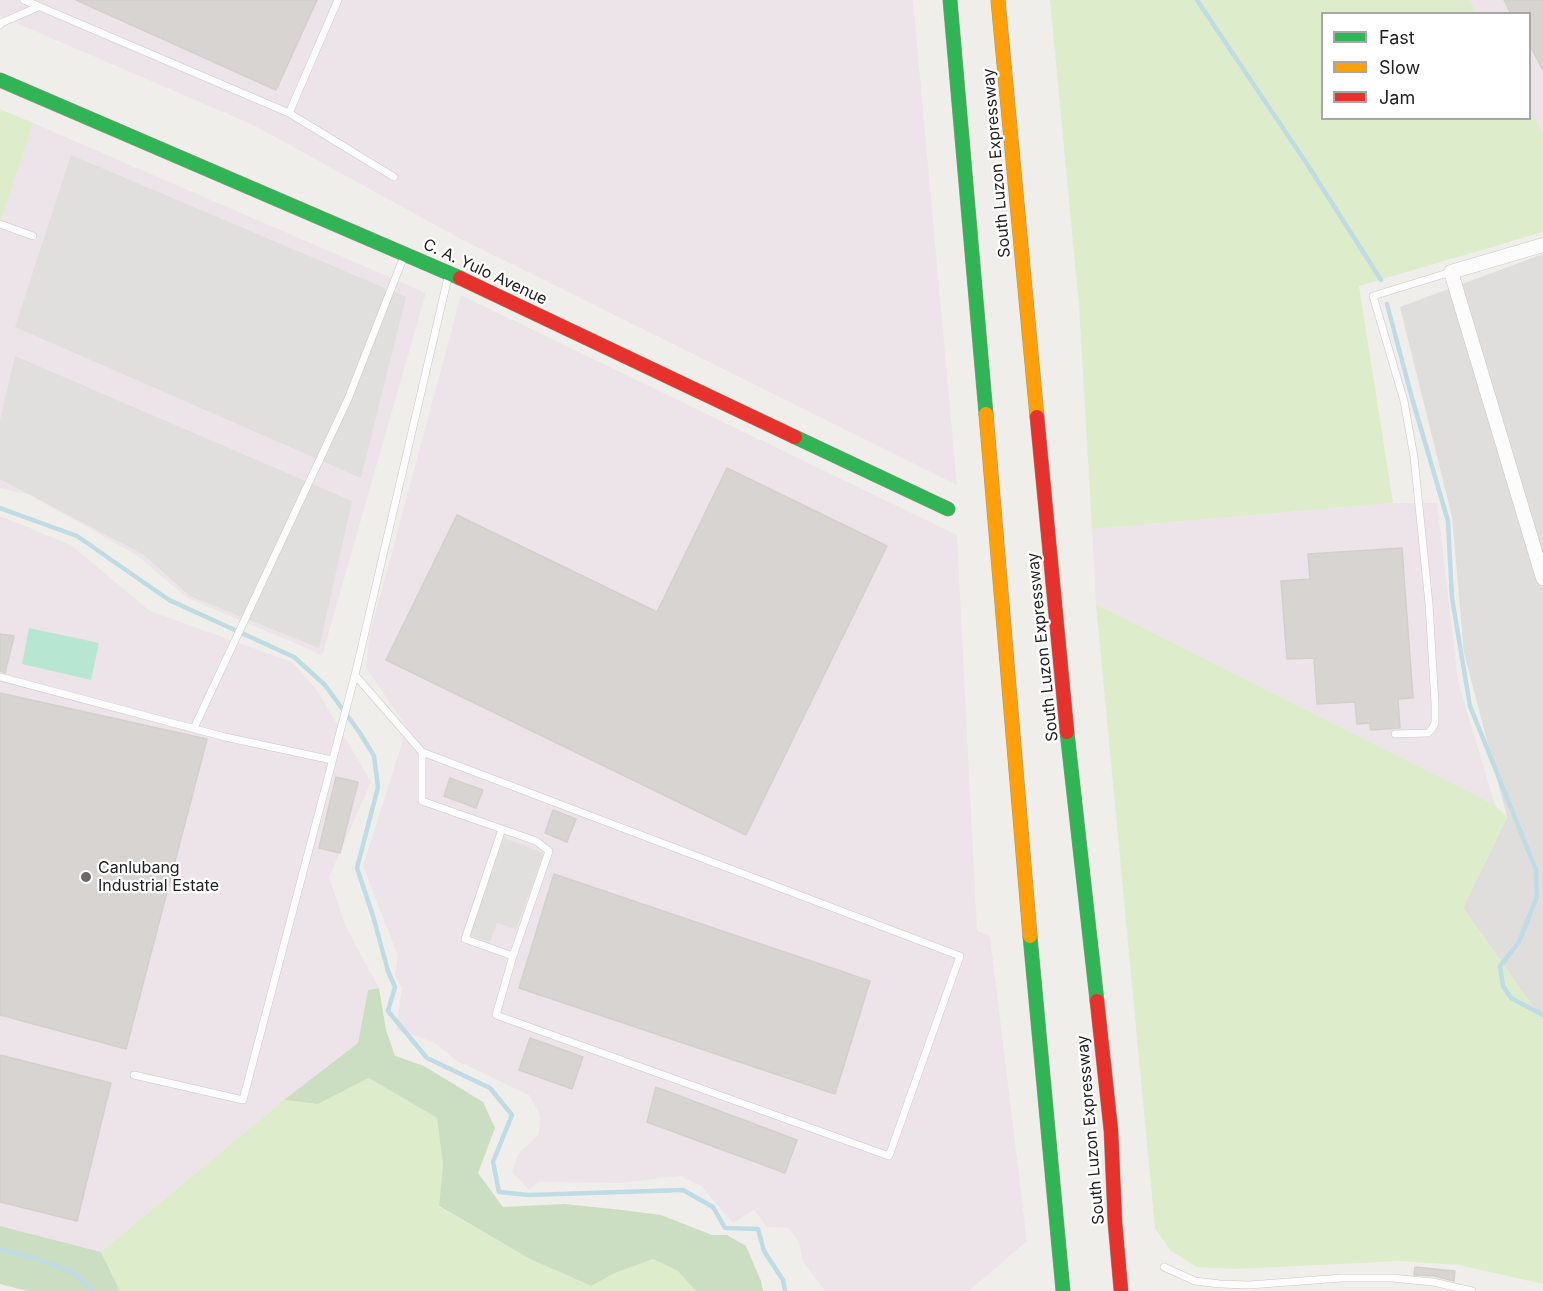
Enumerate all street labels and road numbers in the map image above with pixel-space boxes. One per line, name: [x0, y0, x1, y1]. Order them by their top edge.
street label: South Luzon Expressway: [979, 67, 1015, 259]
street label: C. A. Yulo Avenue: [420, 235, 550, 309]
street label: South Luzon Expressway: [1024, 551, 1062, 743]
street label: South Luzon Expressway: [1073, 1034, 1109, 1226]

